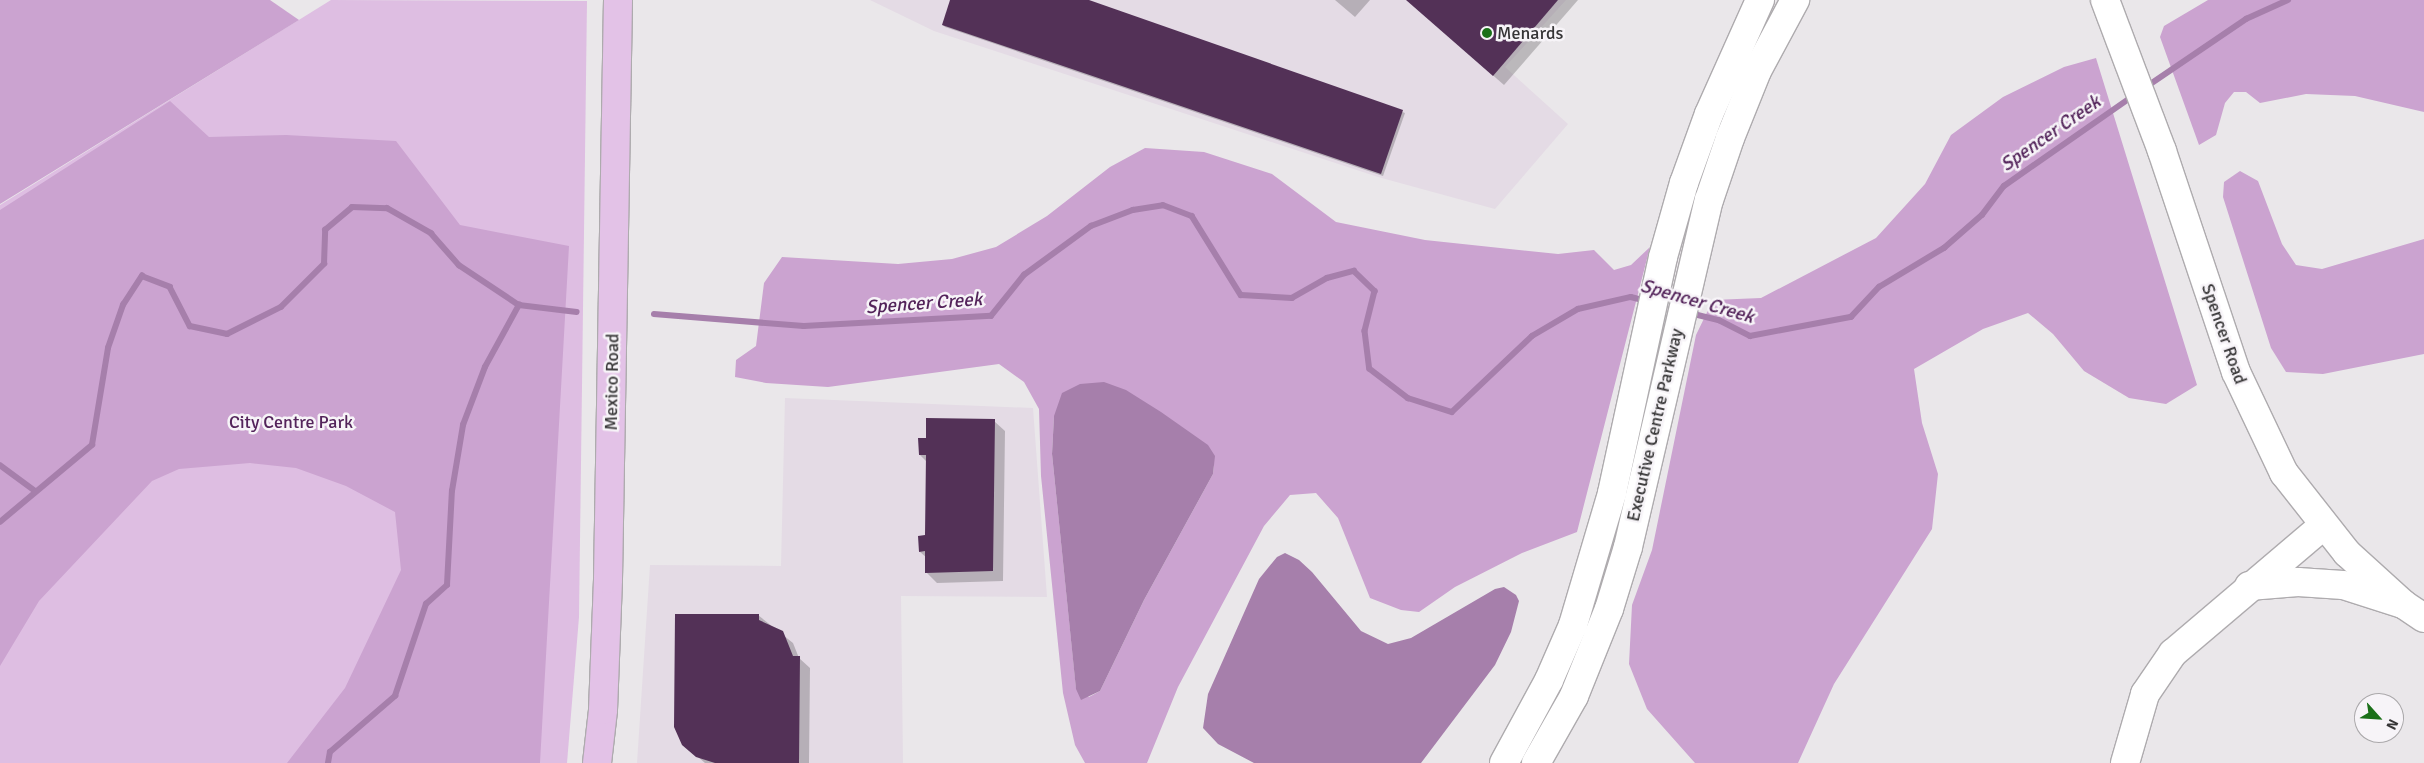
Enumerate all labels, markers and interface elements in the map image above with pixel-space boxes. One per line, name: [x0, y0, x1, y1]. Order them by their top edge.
place label: Menards: [1497, 22, 1563, 44]
marker: Menards: [1481, 27, 1493, 39]
water label: Spencer Creek: [1997, 91, 2105, 177]
water label: Spencer Creek: [1638, 275, 1756, 329]
street label: Spencer Road: [2197, 281, 2251, 387]
water label: Spencer Creek: [865, 289, 983, 319]
street label: Executive Centre Parkway: [1622, 326, 1688, 524]
street label: Mexico Road: [600, 333, 624, 431]
park label: City Centre Park: [229, 411, 353, 433]
north arrow: [2354, 693, 2404, 743]
text: N: [2382, 716, 2402, 732]

